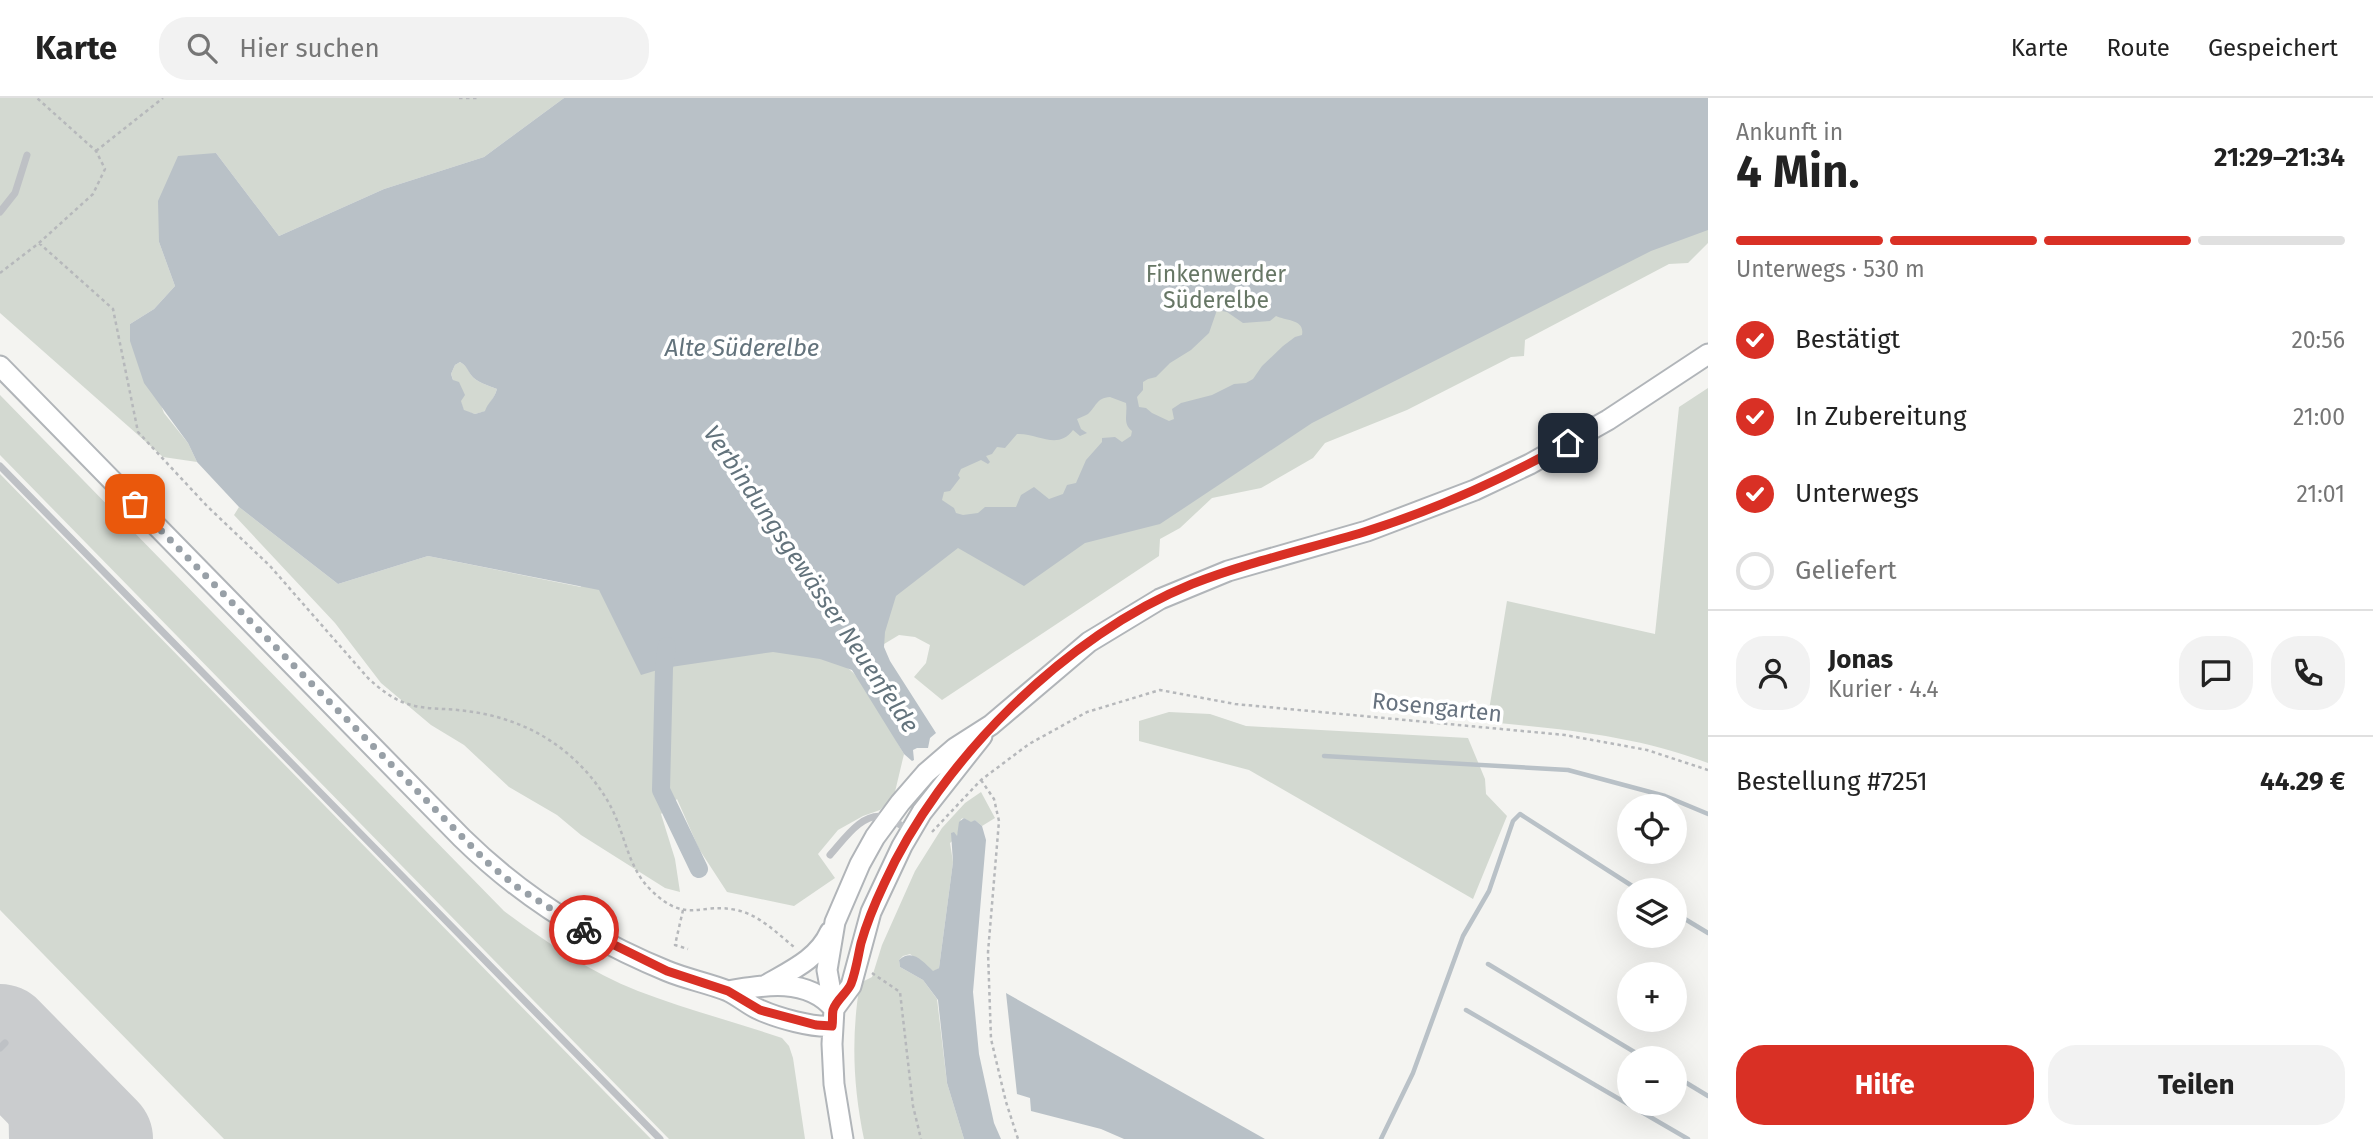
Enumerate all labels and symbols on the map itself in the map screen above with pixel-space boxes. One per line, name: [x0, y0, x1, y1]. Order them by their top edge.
park label: Finkenwerder Süderelbe: [1146, 260, 1286, 314]
water label: Alte Süderelbe: [664, 334, 819, 362]
pin: [1538, 413, 1598, 473]
water label: Verbindungsgewässer Neuenfelde: [698, 420, 924, 738]
pin: [105, 474, 165, 534]
street label: Rosengarten: [1371, 686, 1503, 728]
courier: [549, 895, 619, 965]

